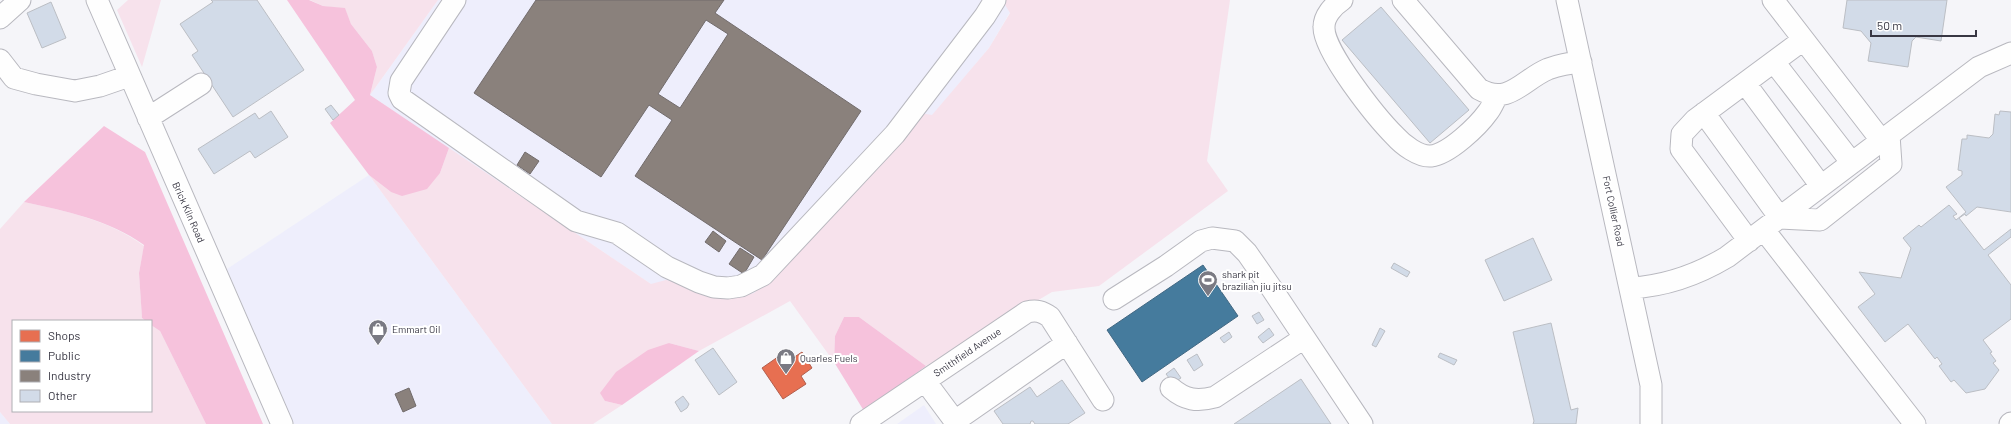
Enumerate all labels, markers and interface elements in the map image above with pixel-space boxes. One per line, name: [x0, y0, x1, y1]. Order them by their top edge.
scale bar: [1871, 12, 1976, 38]
text: 50 m: [1877, 18, 1902, 32]
street label: Fort Collier Road: [1601, 175, 1627, 247]
street label: Brick Kiln Road: [170, 180, 208, 244]
place label: shark pit brazilian jiu jitsu: [1222, 268, 1292, 292]
sports icon: shark pit brazilian jiu jitsu: [1197, 269, 1219, 297]
shop icon: Emmart Oil: [367, 318, 389, 346]
legend: [12, 320, 152, 412]
place label: Emmart Oil: [392, 323, 440, 335]
street label: Smithfield Avenue: [931, 325, 1003, 379]
text: Shops: [48, 328, 81, 342]
shop icon: Quarles Fuels: [775, 347, 797, 375]
text: Public: [48, 348, 80, 362]
place label: Quarles Fuels: [800, 352, 858, 364]
text: Industry: [48, 368, 91, 382]
text: Other: [48, 388, 78, 402]

